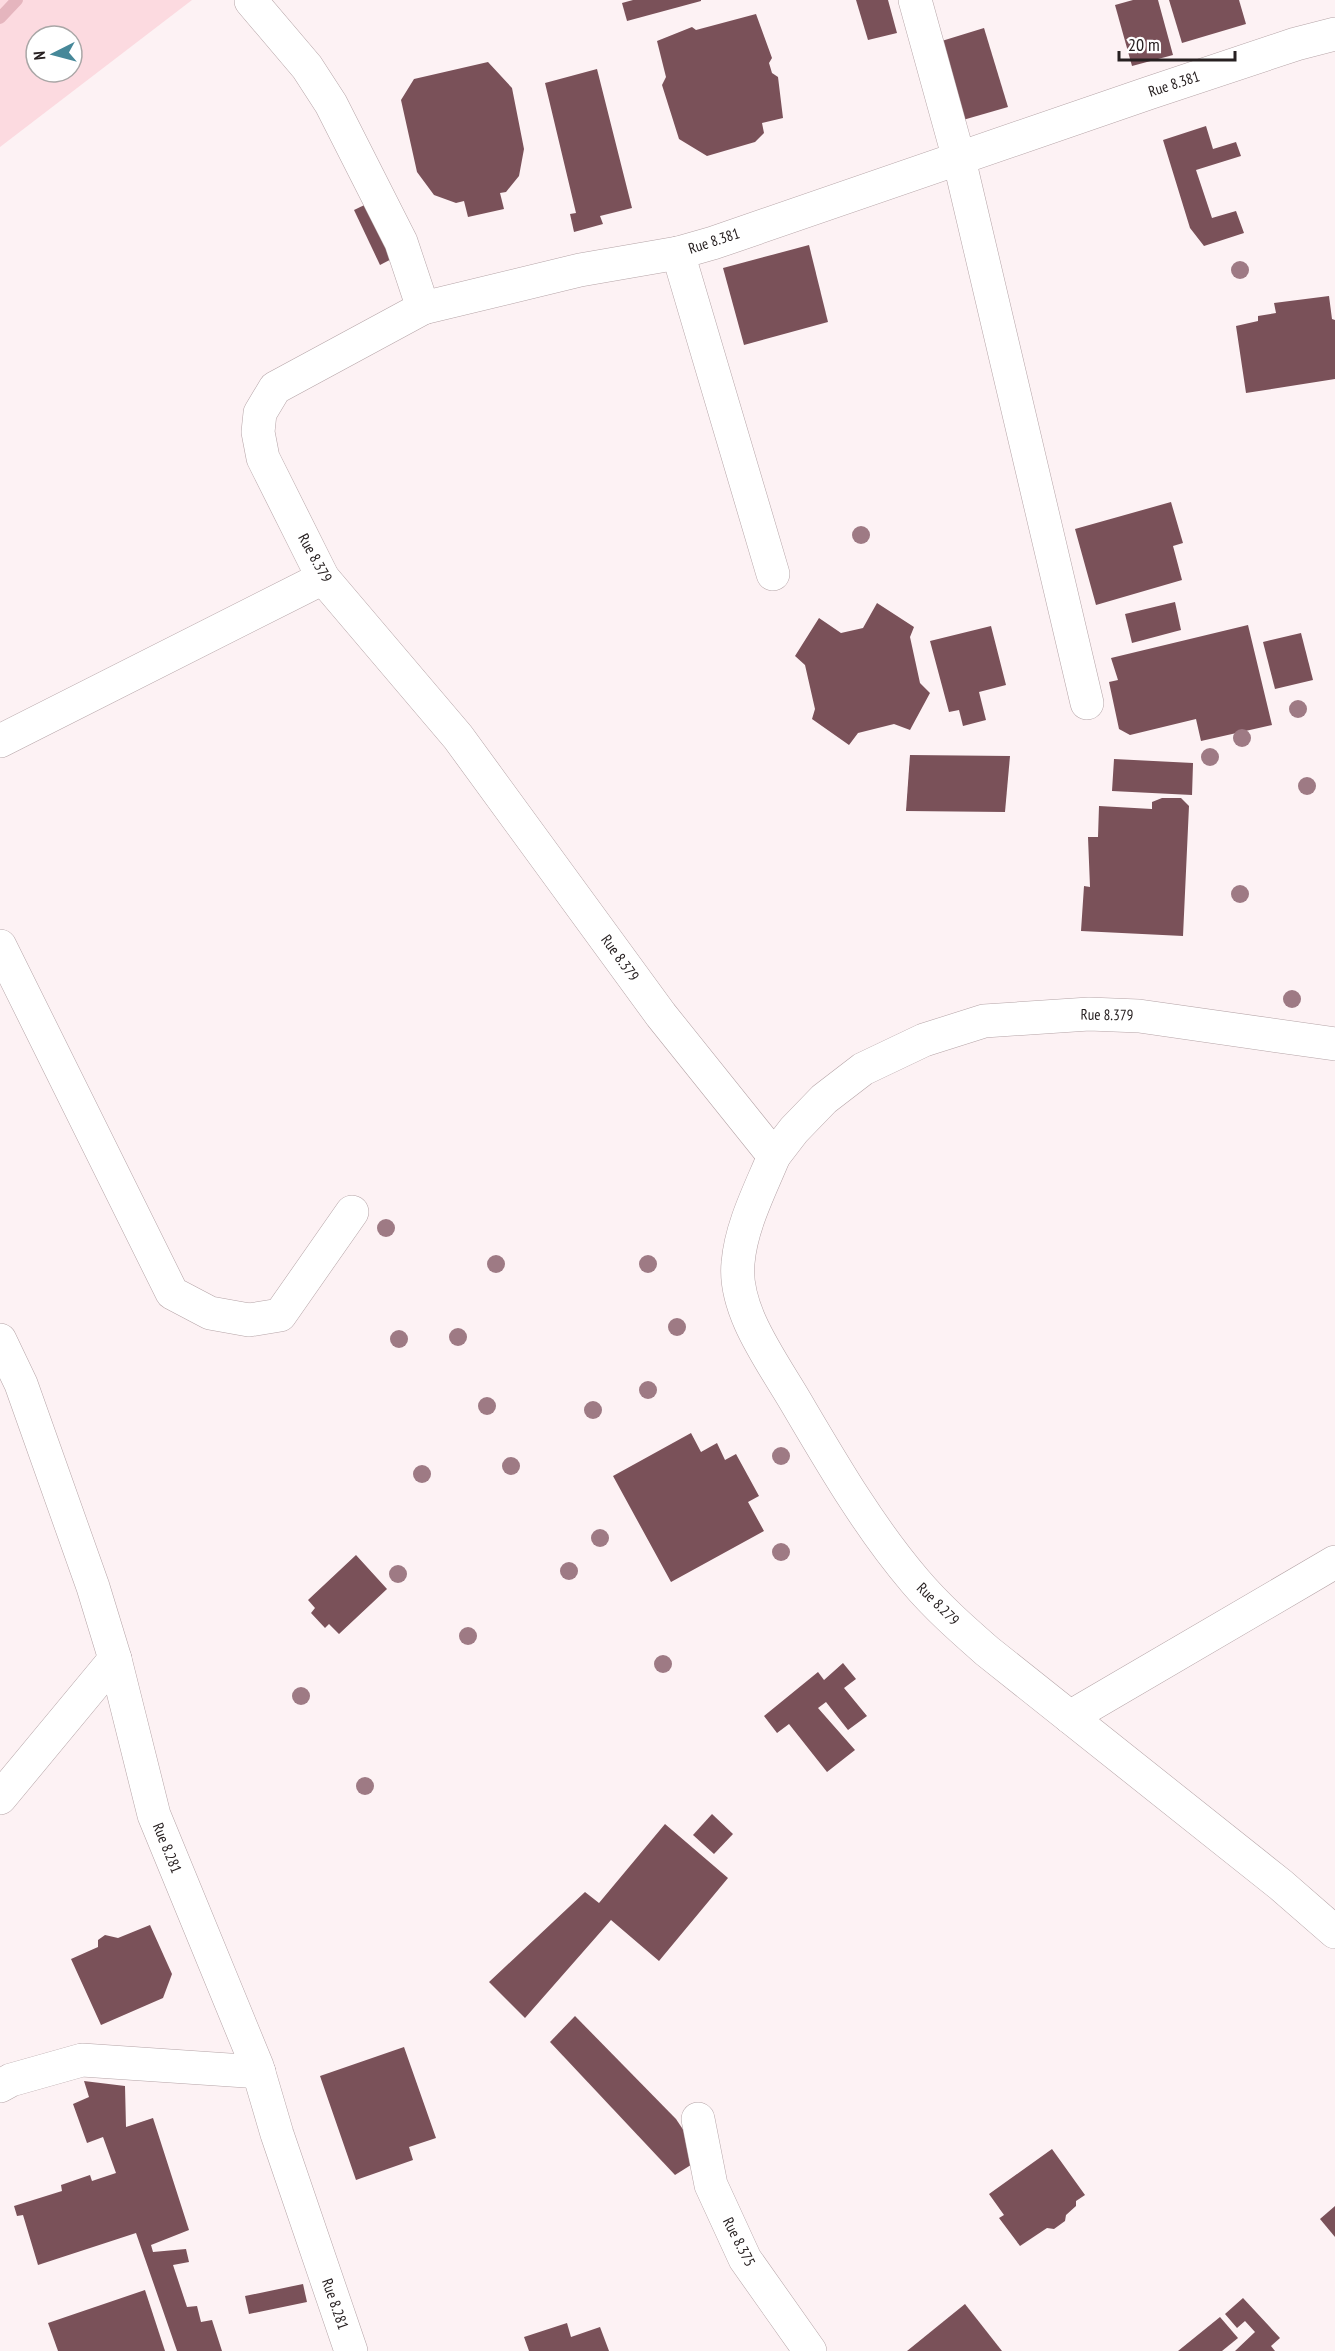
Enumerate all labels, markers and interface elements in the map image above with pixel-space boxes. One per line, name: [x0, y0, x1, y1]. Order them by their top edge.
north arrow: [24, 24, 84, 84]
scale bar: [1119, 24, 1234, 62]
text: 20 m: [1128, 33, 1160, 56]
text: N: [29, 50, 49, 61]
street label: Rue 8.381: [1146, 66, 1202, 101]
street label: Rue 8.381: [686, 223, 742, 258]
street label: Rue 8.379: [294, 530, 337, 585]
street label: Rue 8.379: [597, 931, 644, 985]
street label: Rue 8.379: [1080, 1005, 1134, 1024]
street label: Rue 8.279: [913, 1578, 964, 1629]
street label: Rue 8.281: [149, 1820, 186, 1876]
street label: Rue 8.375: [719, 2214, 760, 2270]
street label: Rue 8.281: [318, 2276, 353, 2332]

